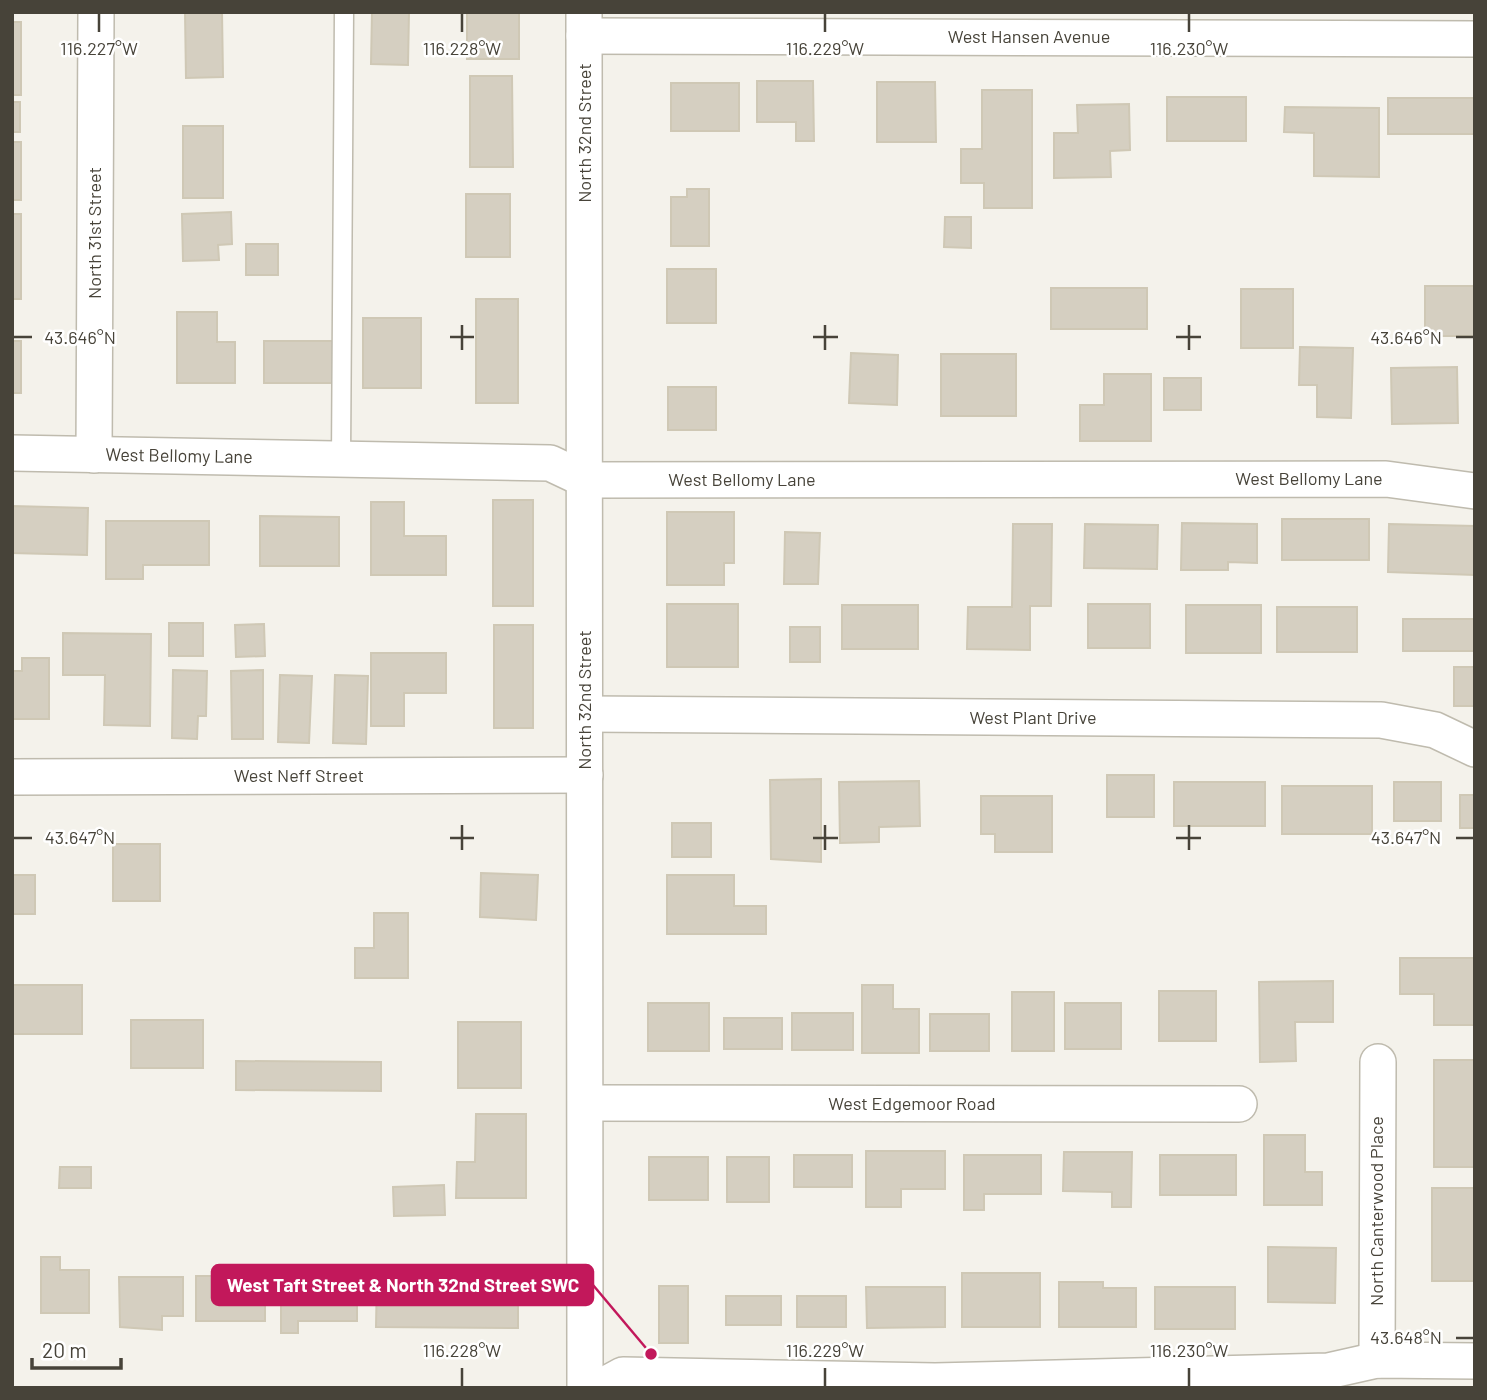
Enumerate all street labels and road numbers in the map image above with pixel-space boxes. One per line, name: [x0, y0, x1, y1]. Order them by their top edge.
street label: West Hansen Avenue: [948, 25, 1110, 47]
street label: North 32nd Street: [573, 63, 595, 203]
street label: North 31st Street: [83, 167, 105, 299]
street label: West Bellomy Lane: [105, 443, 253, 467]
street label: West Bellomy Lane: [1235, 467, 1383, 489]
street label: West Bellomy Lane: [668, 468, 816, 490]
street label: North 32nd Street: [573, 630, 595, 770]
street label: West Plant Drive: [969, 706, 1097, 728]
street label: West Neff Street: [234, 764, 364, 786]
street label: West Edgemoor Road: [828, 1092, 996, 1114]
street label: North Canterwood Place: [1365, 1116, 1387, 1306]

